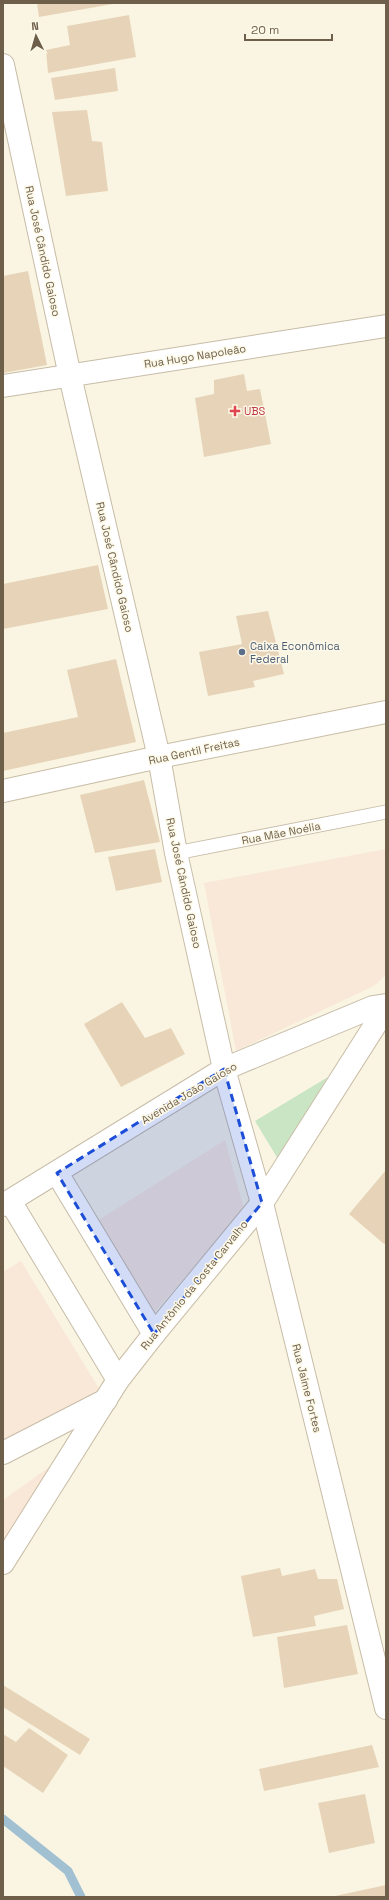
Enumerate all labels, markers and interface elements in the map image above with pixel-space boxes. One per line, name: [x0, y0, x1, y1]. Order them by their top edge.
north arrow: [16, 16, 56, 56]
scale bar: [245, 16, 332, 42]
text: N: [31, 19, 39, 33]
text: 20 m: [251, 22, 279, 38]
street label: Rua José Cândido Gaioso: [22, 184, 64, 318]
street label: Rua Hugo Napoleão: [143, 341, 247, 371]
place label: UBS: [244, 404, 266, 418]
marker: UBS: [229, 405, 241, 417]
street label: Rua José Cândido Gaioso: [93, 500, 137, 634]
place label: Caixa Econômica Federal: [250, 639, 340, 666]
marker: Caixa Econômica Federal: [237, 647, 247, 657]
street label: Rua Gentil Freitas: [147, 734, 241, 767]
street label: Rua José Cândido Gaioso: [163, 816, 205, 950]
street label: Rua Mãe Noélia: [240, 818, 322, 848]
street label: Avenida João Gaioso: [139, 1059, 240, 1127]
street label: Rua Antônio da Costa Carvalho: [137, 1217, 251, 1353]
street label: Rua Jaime Fortes: [289, 1342, 325, 1434]

